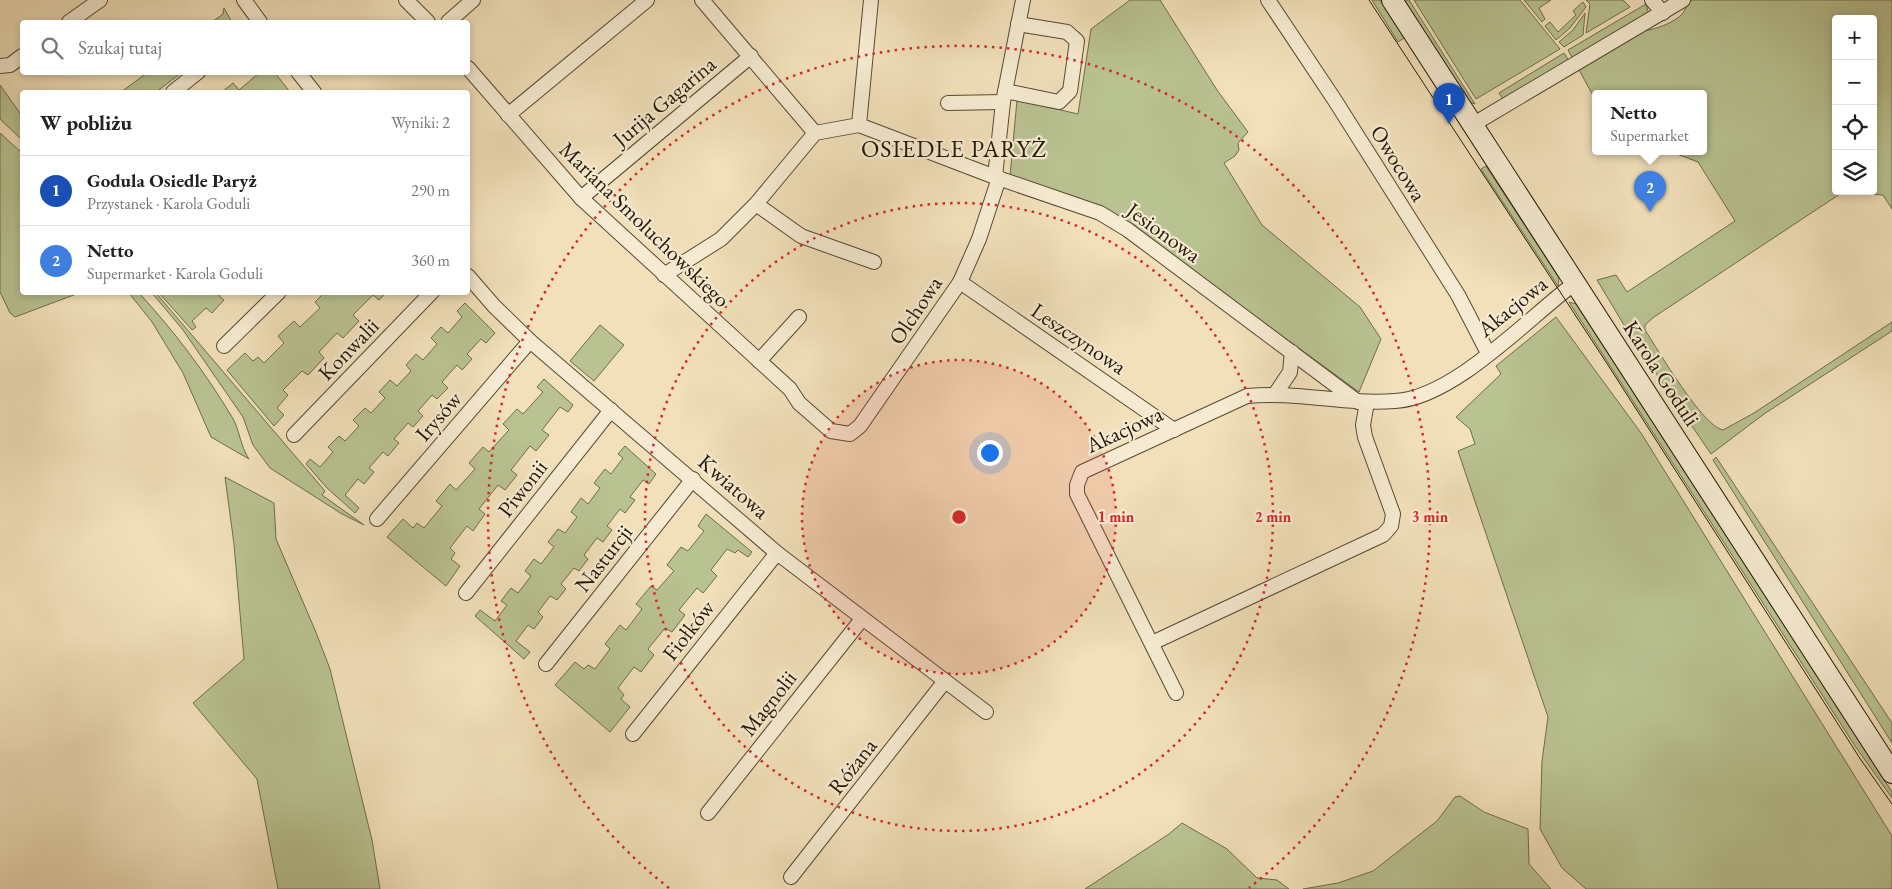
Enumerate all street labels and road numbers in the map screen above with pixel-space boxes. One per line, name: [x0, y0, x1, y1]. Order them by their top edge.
street label: Jurija Gagarina: [605, 50, 722, 154]
street label: Owocowa: [1364, 120, 1433, 207]
street label: Mariana Smoluchowskiego: [553, 135, 736, 314]
street label: Jesionowa: [1119, 194, 1207, 269]
street label: Akacjowa: [1471, 269, 1553, 344]
street label: Olchowa: [882, 270, 949, 350]
street label: Leszczynowa: [1025, 296, 1132, 381]
street label: Konwalii: [311, 312, 385, 387]
street label: Karola Goduli: [1617, 315, 1707, 432]
street label: Irysów: [409, 385, 469, 447]
street label: Akacjowa: [1080, 399, 1168, 460]
street label: Kwiatowa: [692, 447, 776, 525]
street label: Piwonii: [491, 454, 554, 523]
street label: Nasturcji: [568, 519, 639, 598]
street label: Fiołków: [656, 593, 722, 667]
street label: Magnolii: [734, 664, 803, 742]
street label: Różana: [821, 732, 884, 800]

